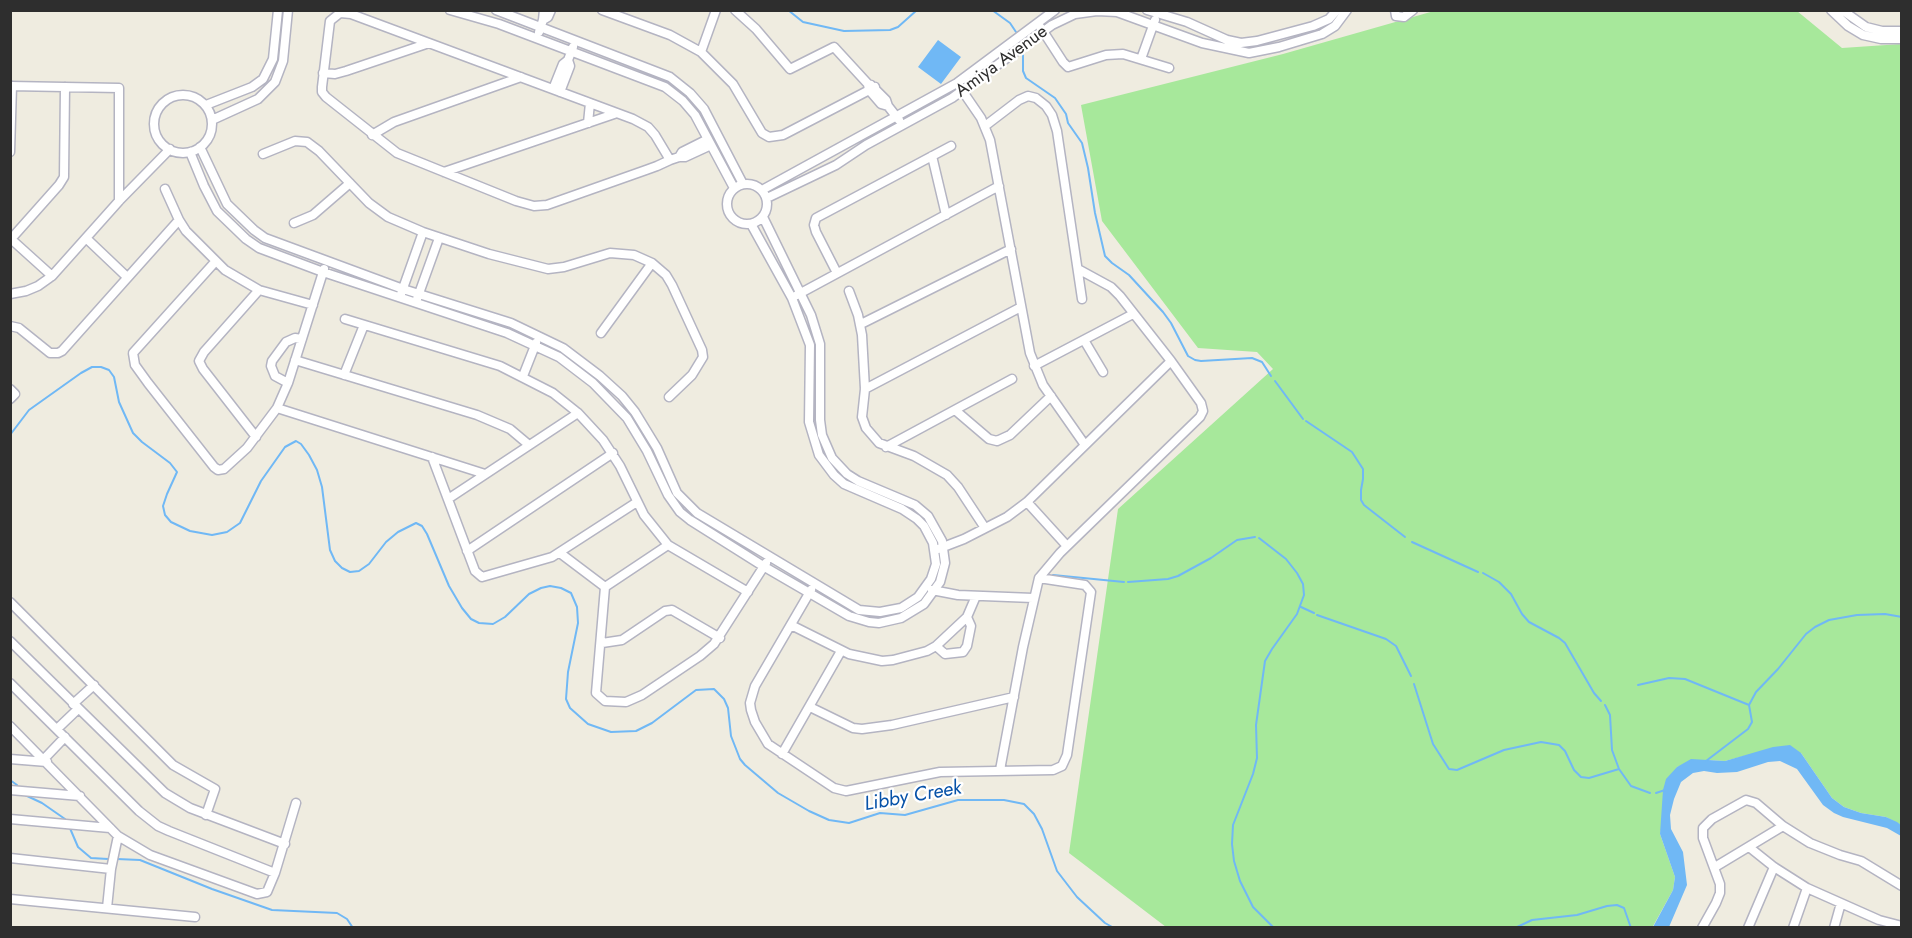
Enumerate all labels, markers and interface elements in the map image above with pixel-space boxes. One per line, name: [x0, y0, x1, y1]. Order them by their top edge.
street label: Amiya Avenue: [952, 21, 1052, 103]
water label: Libby Creek: [862, 777, 964, 817]

